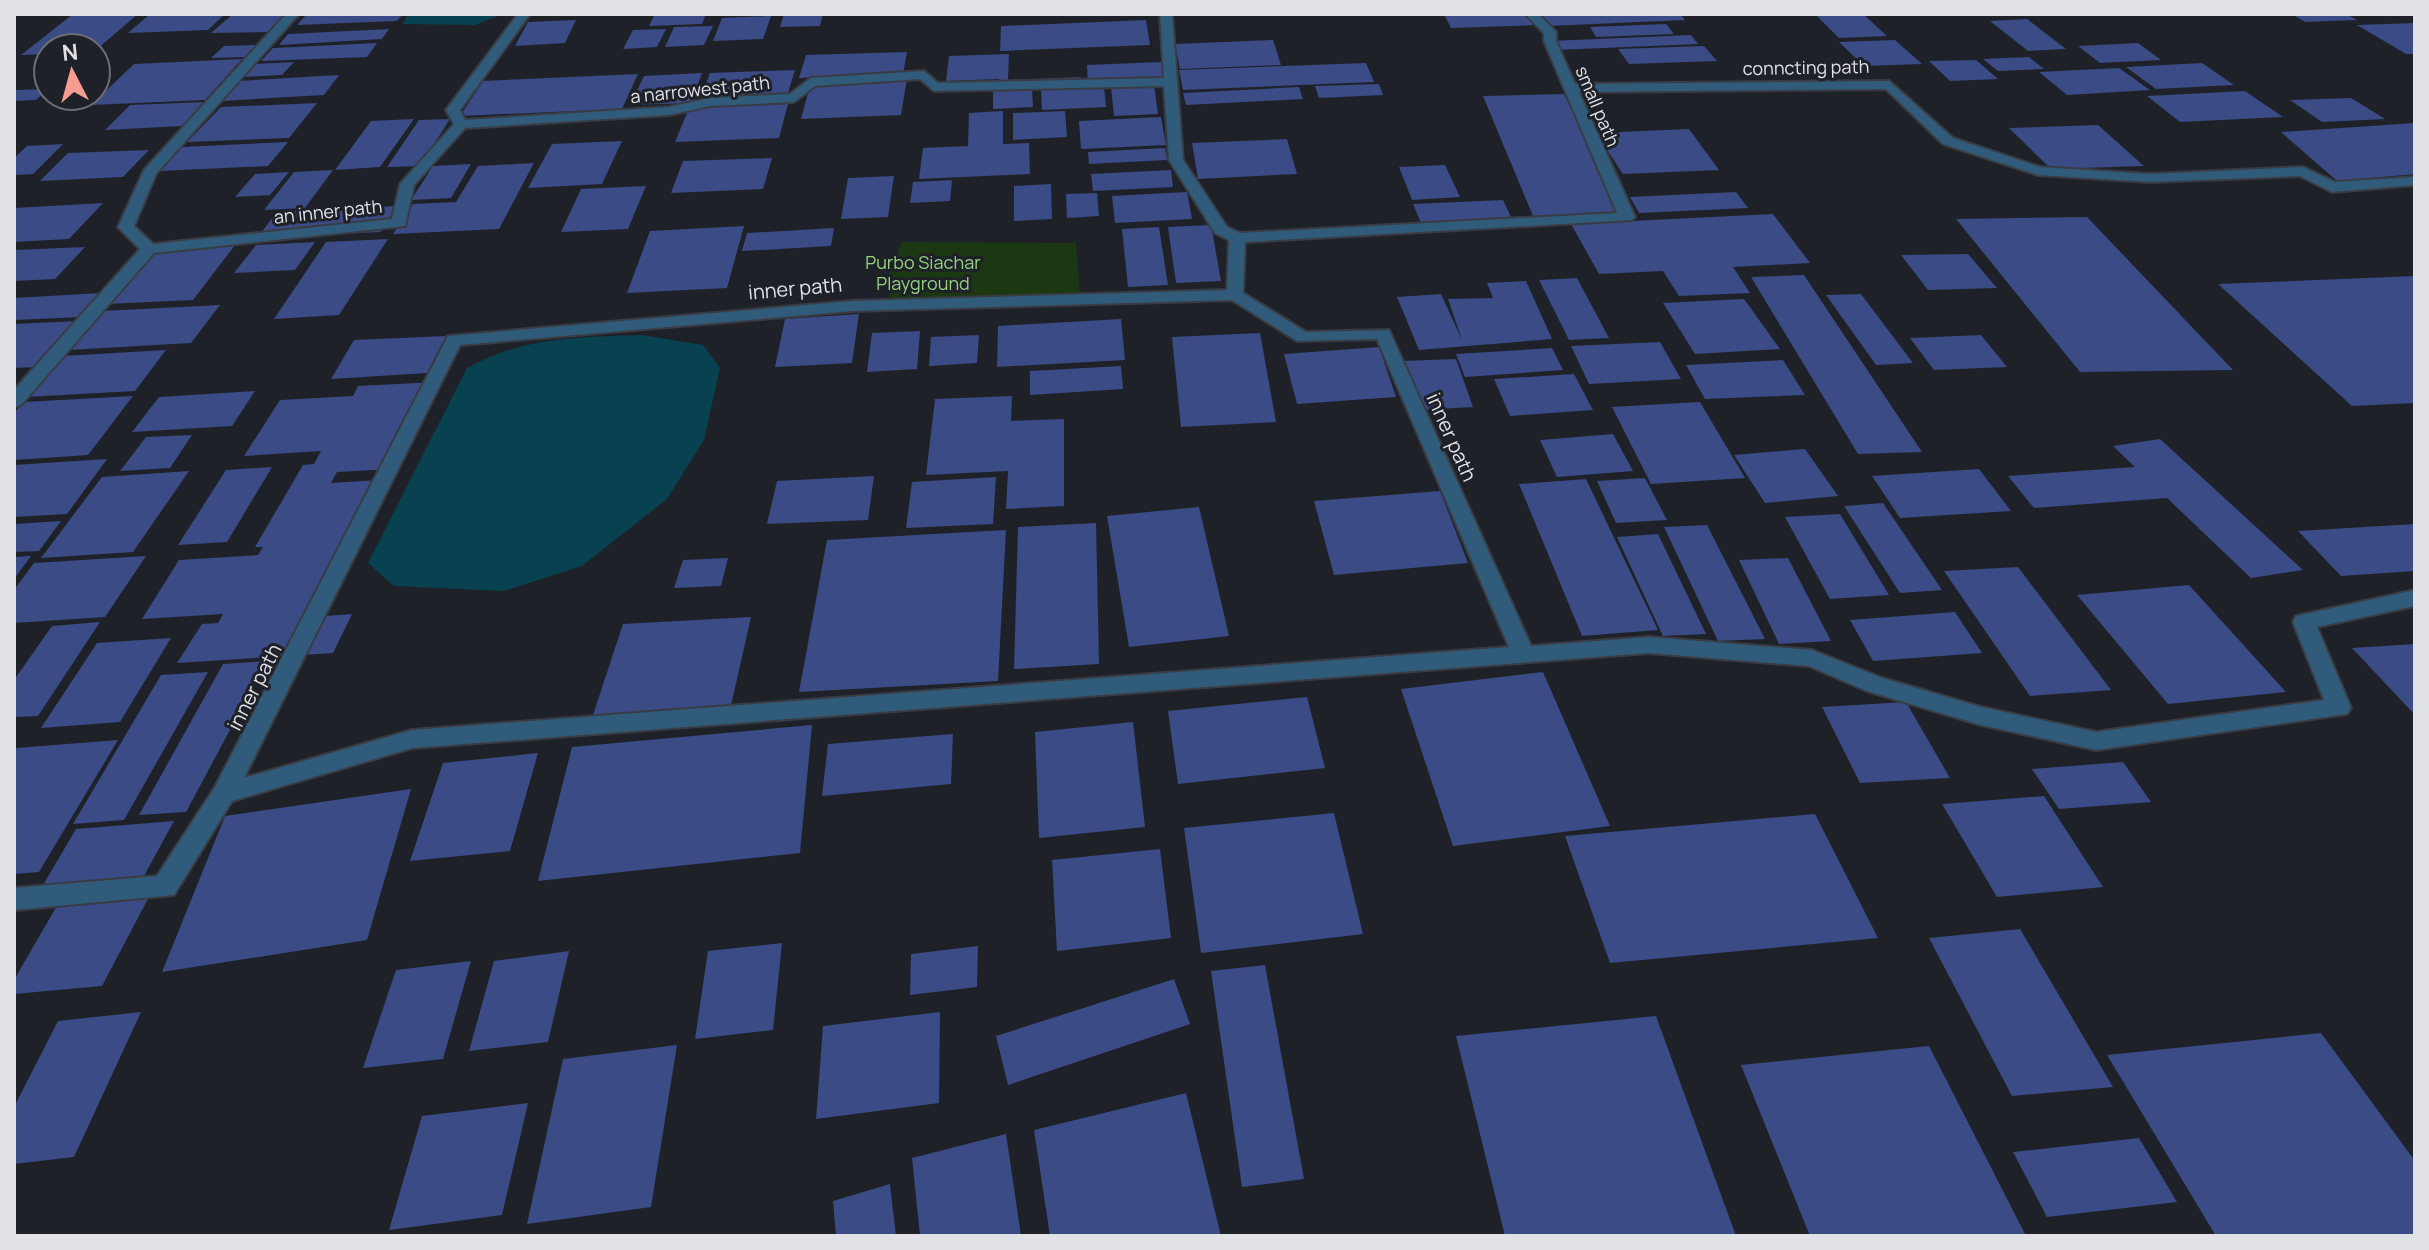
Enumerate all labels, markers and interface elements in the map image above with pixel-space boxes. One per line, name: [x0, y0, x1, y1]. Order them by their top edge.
north arrow: [32, 32, 112, 112]
text: N: [60, 36, 79, 68]
street label: conncting path: [1743, 54, 1869, 80]
street label: small path: [1570, 62, 1626, 150]
street label: a narrowest path: [629, 70, 771, 108]
street label: an inner path: [273, 193, 383, 229]
park label: Purbo Siachar Playground: [865, 250, 981, 295]
street label: inner path: [747, 270, 843, 306]
street label: inner path: [1421, 389, 1483, 485]
street label: inner path: [221, 639, 287, 735]

